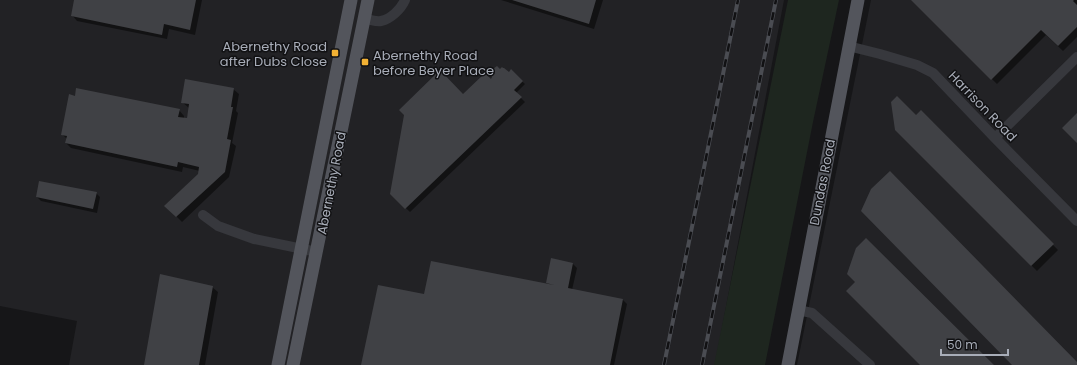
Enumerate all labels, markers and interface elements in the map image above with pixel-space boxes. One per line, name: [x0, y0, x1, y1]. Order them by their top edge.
place label: Abernethy Road after Dubs Close: [220, 37, 327, 71]
place label: Abernethy Road before Beyer Place: [373, 46, 494, 80]
marker: Abernethy Road after Dubs Close: [330, 48, 340, 58]
marker: Abernethy Road before Beyer Place: [360, 57, 370, 67]
street label: Harrison Road: [944, 67, 1021, 146]
street label: Abernethy Road: [312, 130, 351, 236]
street label: Dundas Road: [805, 137, 840, 227]
scale bar: [941, 331, 1008, 357]
text: 50 m: [947, 336, 978, 353]

